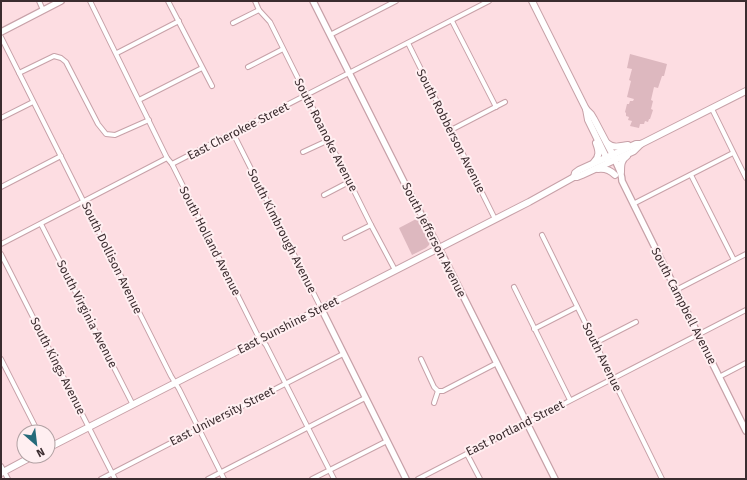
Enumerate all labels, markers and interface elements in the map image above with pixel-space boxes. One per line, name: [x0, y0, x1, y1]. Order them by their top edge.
street label: South Robberson Avenue: [414, 67, 488, 195]
street label: South Roanoke Avenue: [291, 76, 361, 194]
street label: East Cherokee Street: [185, 99, 292, 163]
street label: South Kimbrough Avenue: [245, 167, 319, 295]
street label: South Jefferson Avenue: [399, 180, 469, 300]
street label: South Holland Avenue: [176, 184, 244, 298]
street label: South Dollison Avenue: [79, 200, 145, 316]
street label: South Campbell Avenue: [648, 245, 720, 367]
street label: South Virginia Avenue: [54, 258, 120, 370]
street label: East Sunshine Street: [235, 293, 342, 357]
street label: South Kings Avenue: [27, 315, 89, 417]
street label: South Avenue: [579, 320, 625, 394]
street label: East University Street: [167, 383, 277, 449]
street label: East Portland Street: [464, 397, 567, 459]
north arrow: [16, 424, 56, 464]
text: N: [34, 445, 47, 460]

